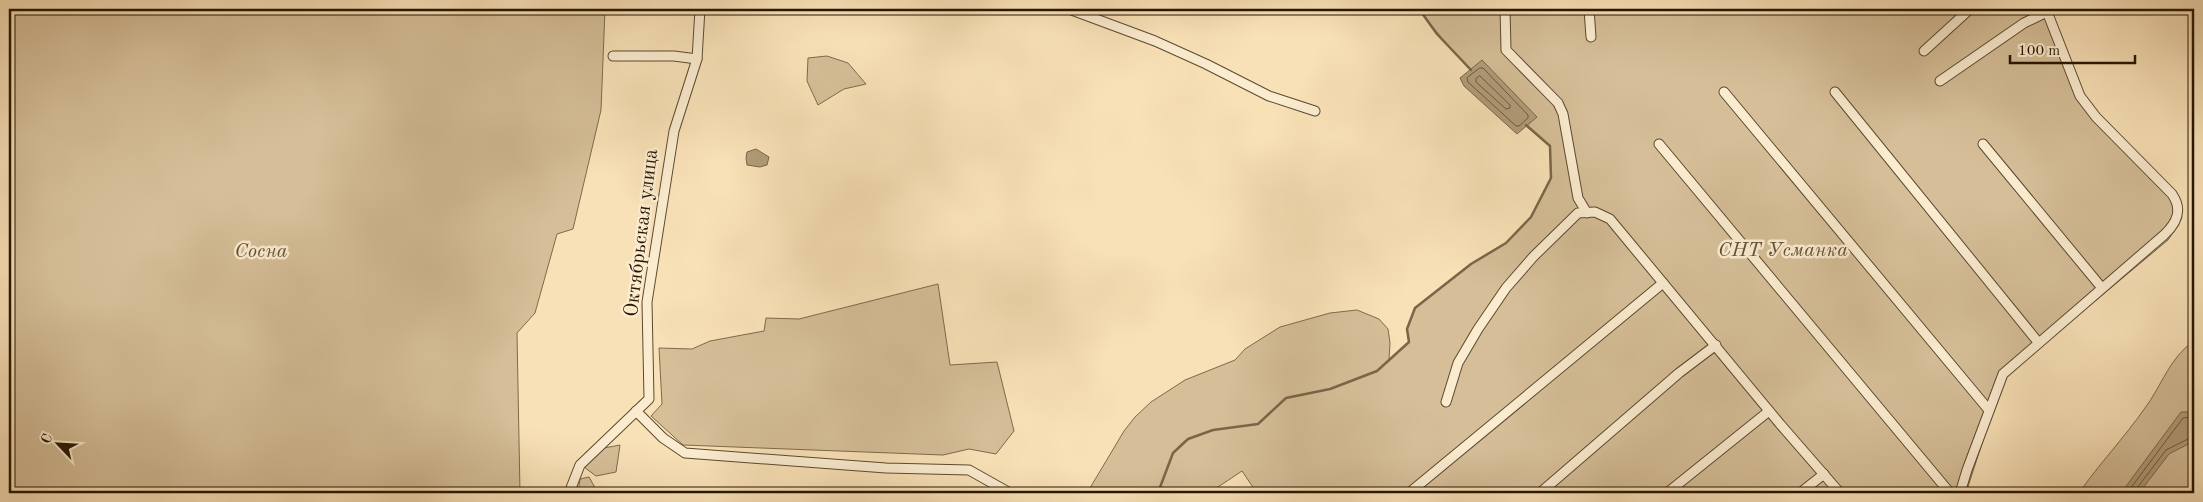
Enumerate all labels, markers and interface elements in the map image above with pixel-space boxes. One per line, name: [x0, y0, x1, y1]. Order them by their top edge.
scale bar: [2010, 32, 2136, 64]
text: 100 m: [2018, 44, 2060, 59]
street label: Октябрьская улица: [622, 148, 662, 318]
park label: СНТ Усманка: [1718, 241, 1848, 261]
park label: Сосна: [234, 242, 288, 262]
north arrow: [32, 420, 82, 470]
text: С: [39, 432, 55, 446]

